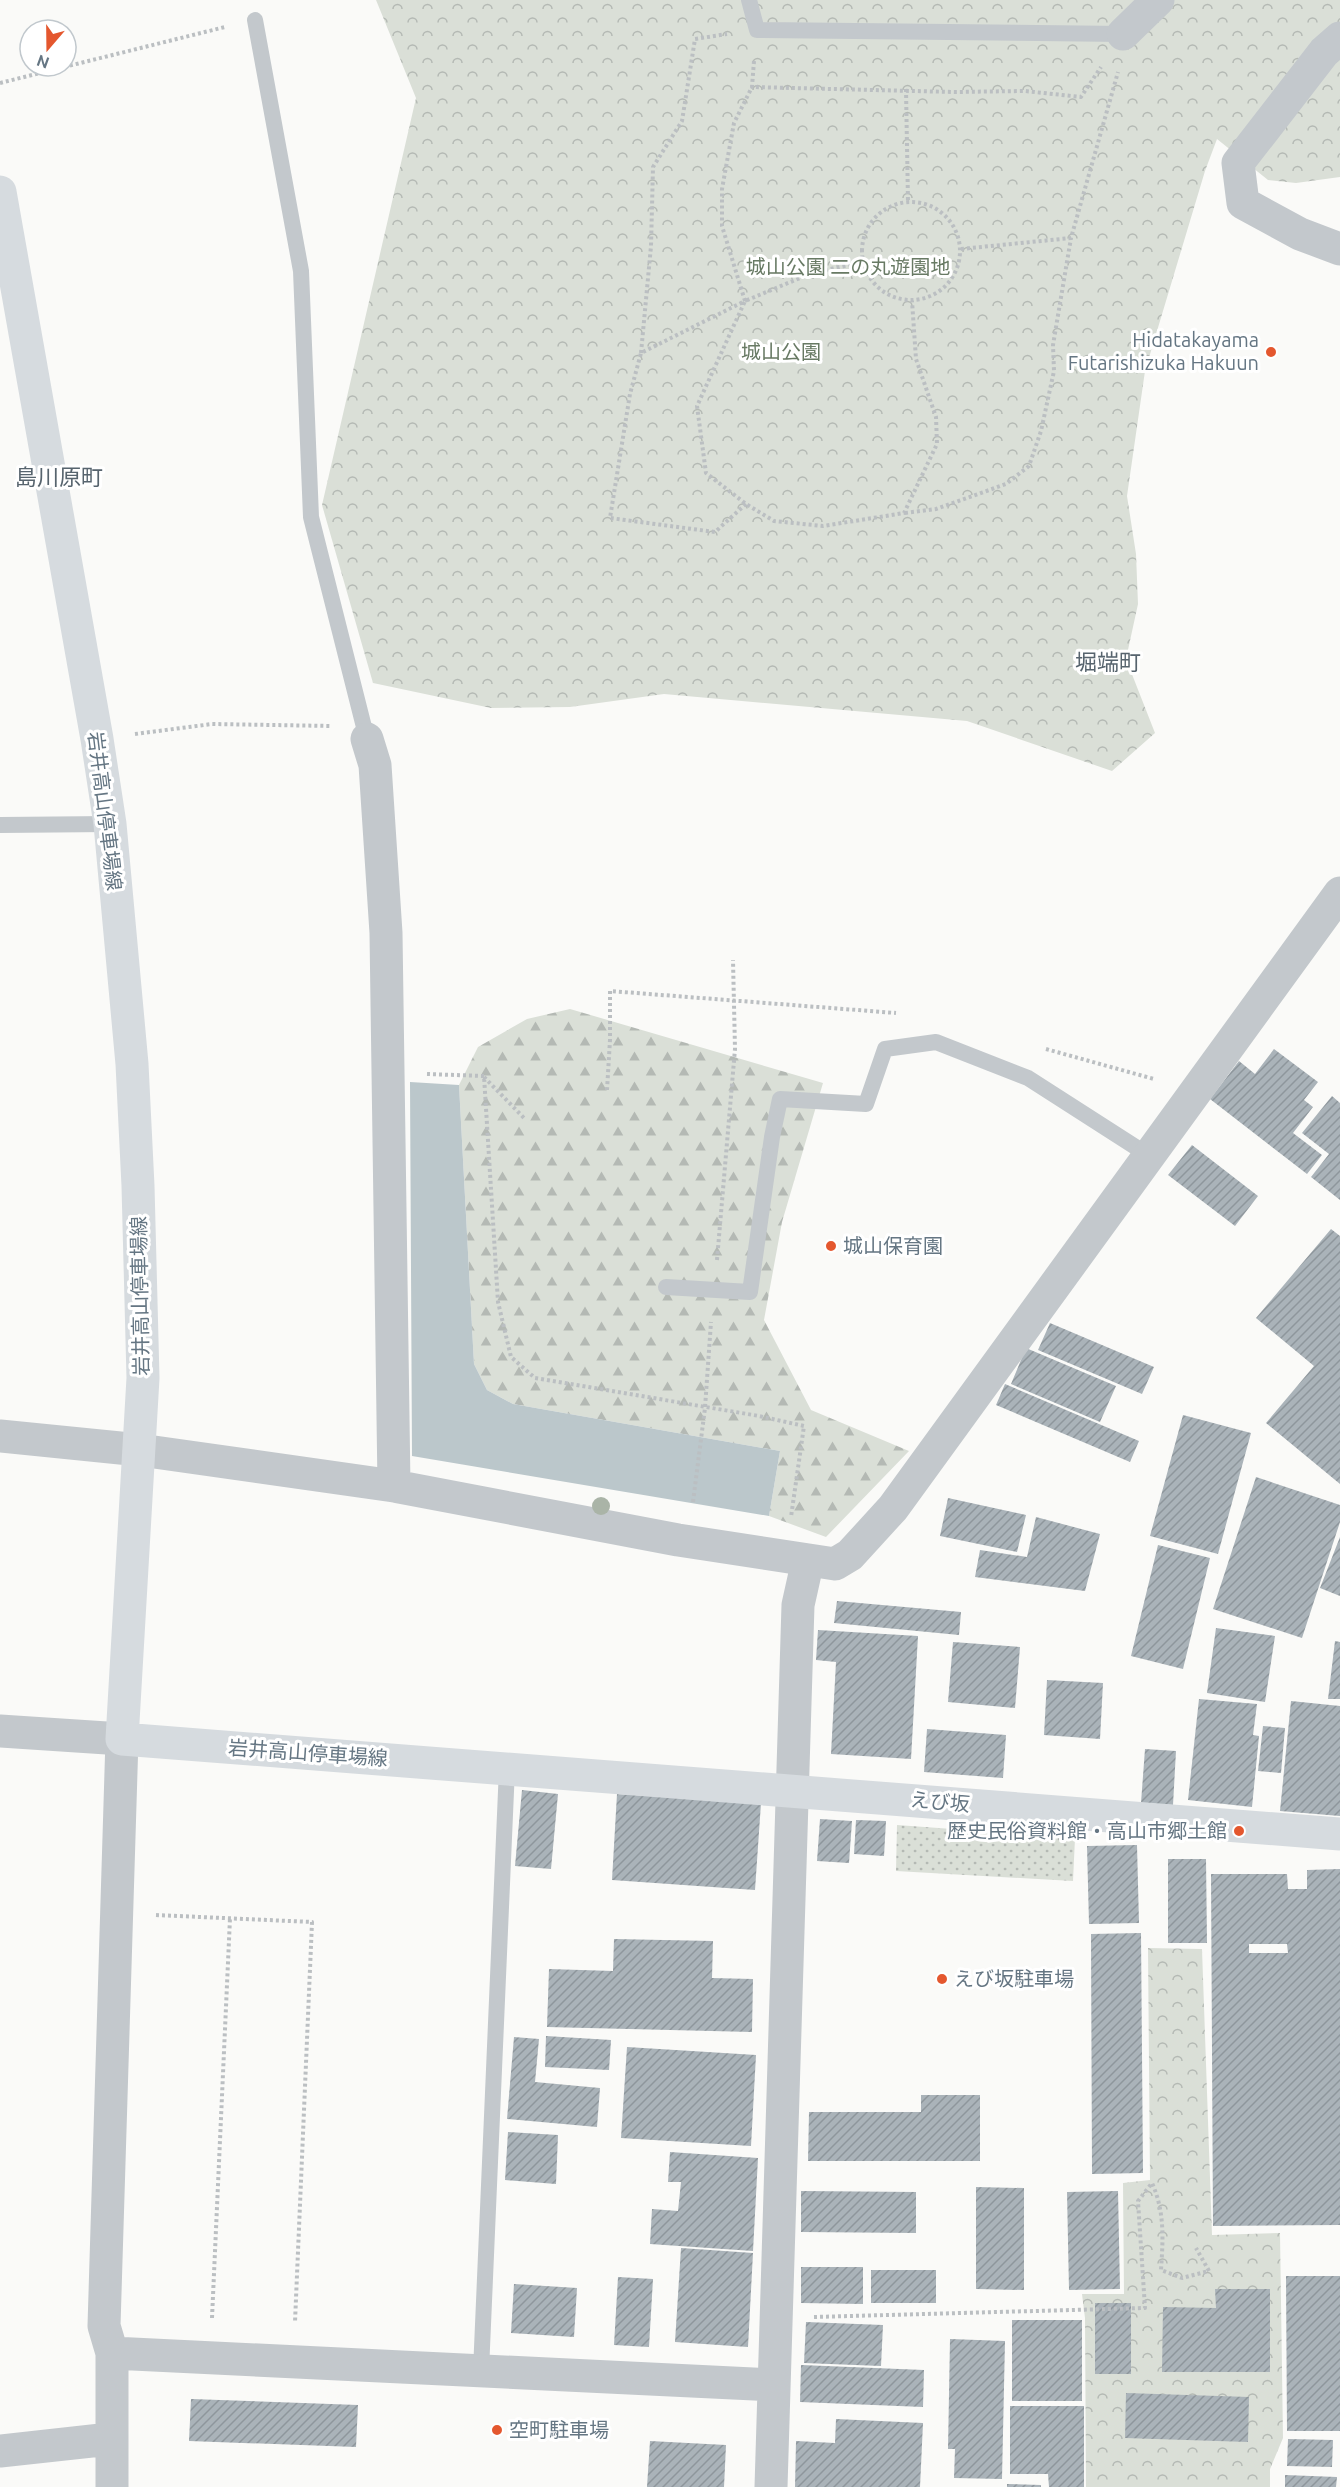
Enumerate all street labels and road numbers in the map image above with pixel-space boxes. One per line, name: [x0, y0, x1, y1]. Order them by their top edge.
street label: 岩井高山停車場線: [84, 730, 127, 892]
street label: 岩井高山停車場線: [127, 1216, 152, 1376]
street label: 岩井高山停車場線: [227, 1735, 389, 1770]
street label: えび坂: [909, 1787, 971, 1816]

